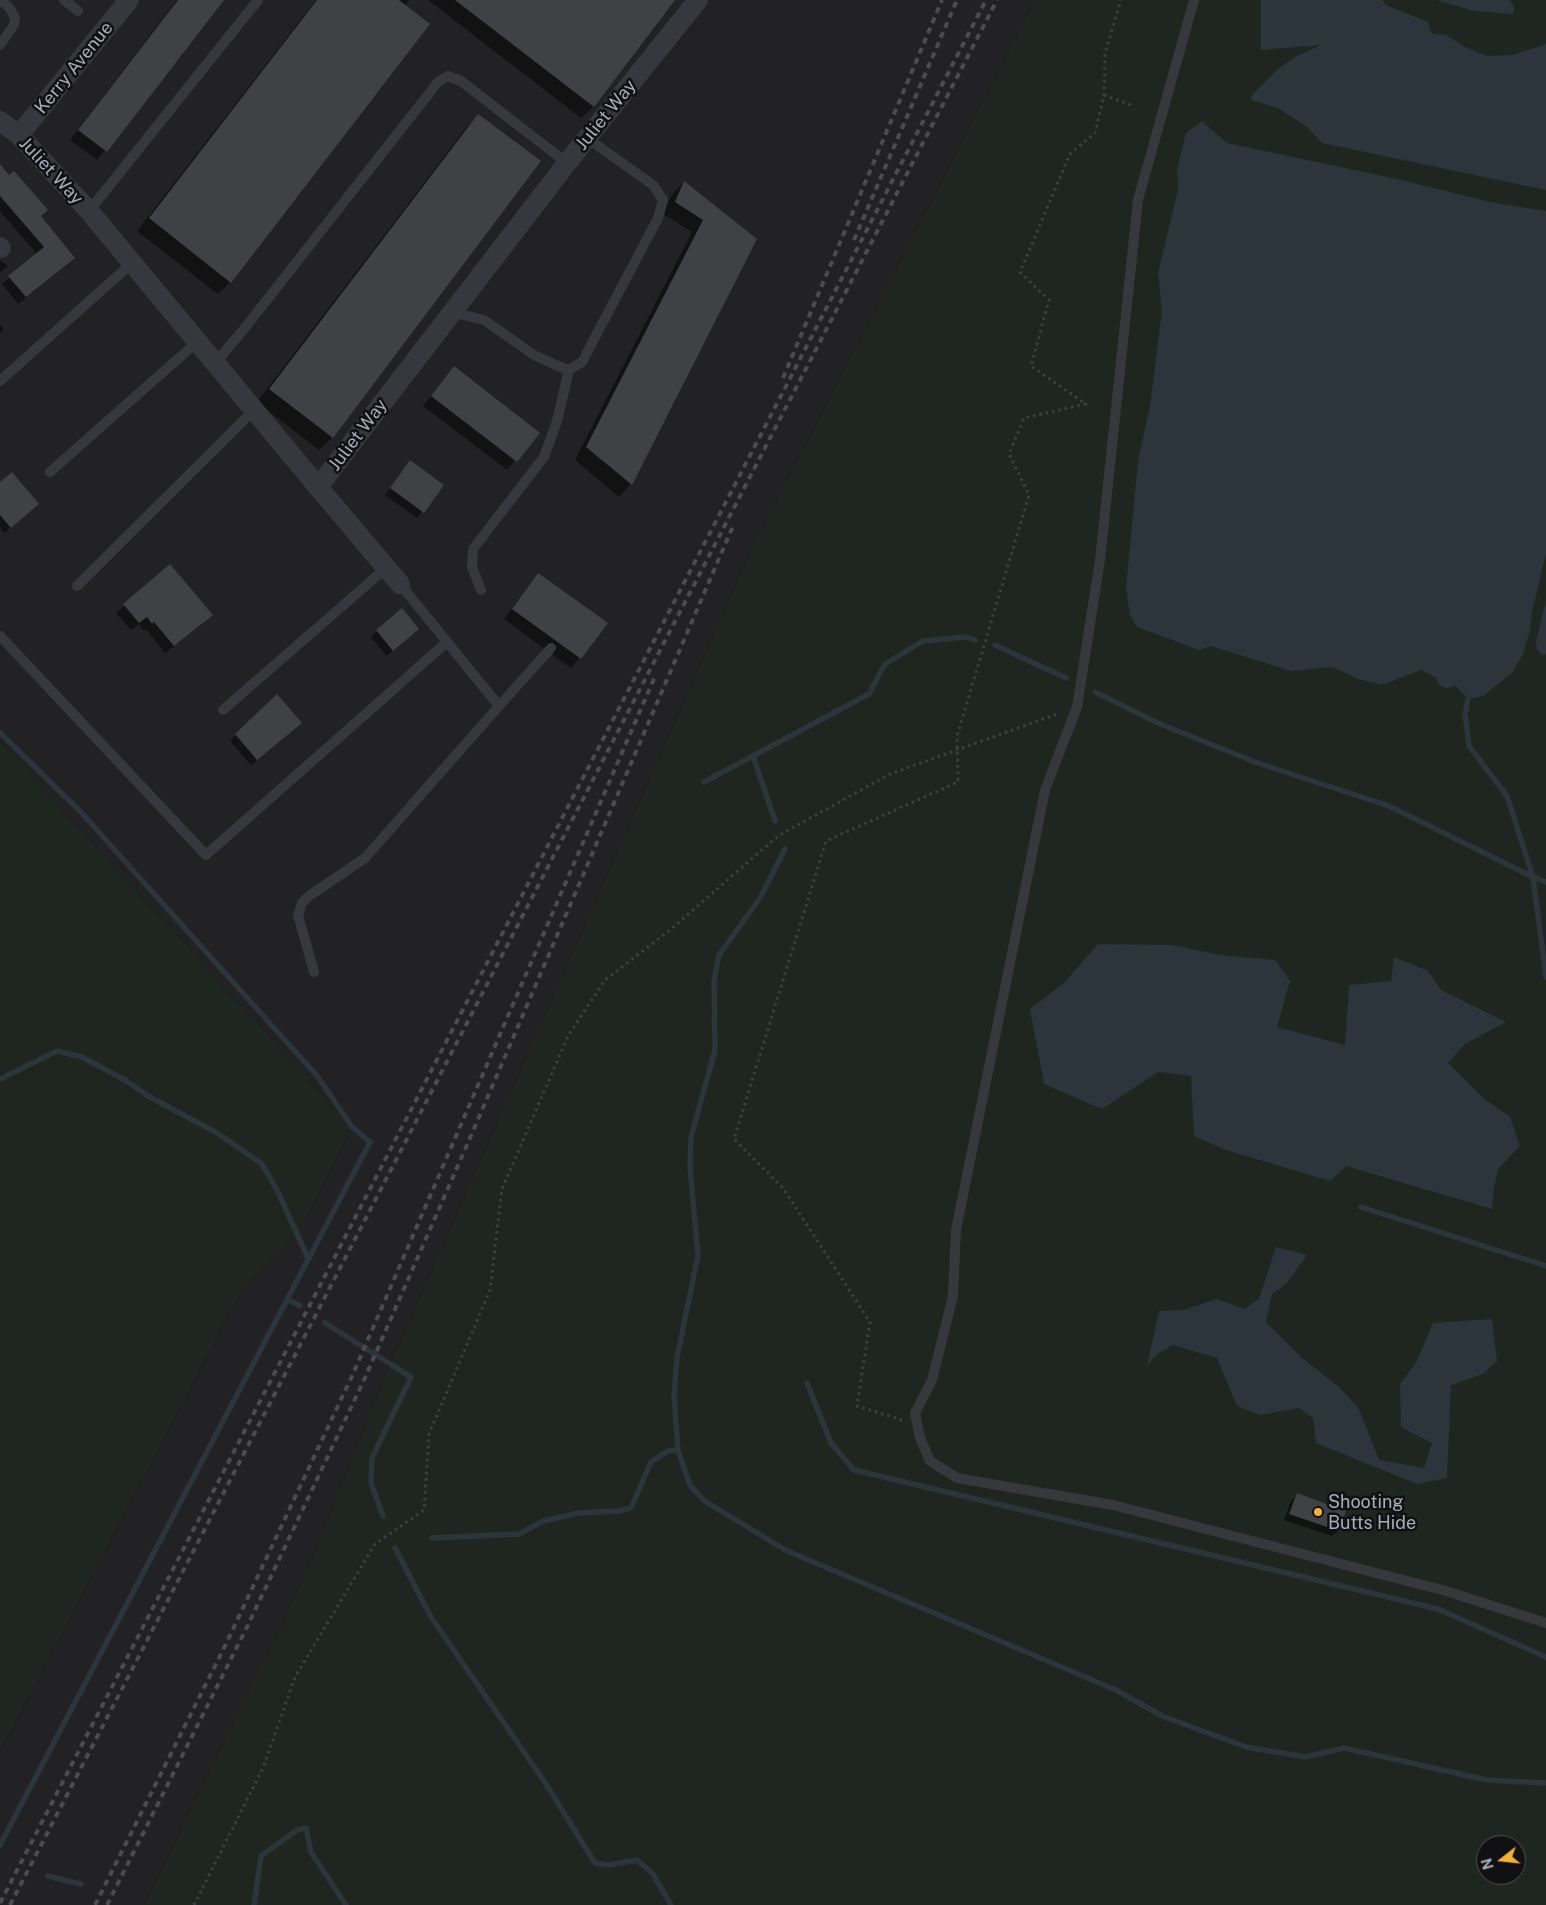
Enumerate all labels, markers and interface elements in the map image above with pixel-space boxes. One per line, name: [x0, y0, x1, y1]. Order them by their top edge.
street label: Kerry Avenue: [30, 18, 118, 118]
street label: Juliet Way: [571, 75, 641, 155]
street label: Juliet Way: [14, 133, 88, 209]
street label: Juliet Way: [324, 395, 392, 475]
place label: Shooting Butts Hide: [1328, 1491, 1416, 1534]
marker: Shooting Butts Hide: [1312, 1506, 1324, 1518]
north arrow: [1476, 1835, 1526, 1885]
text: N: [1478, 1856, 1497, 1871]

